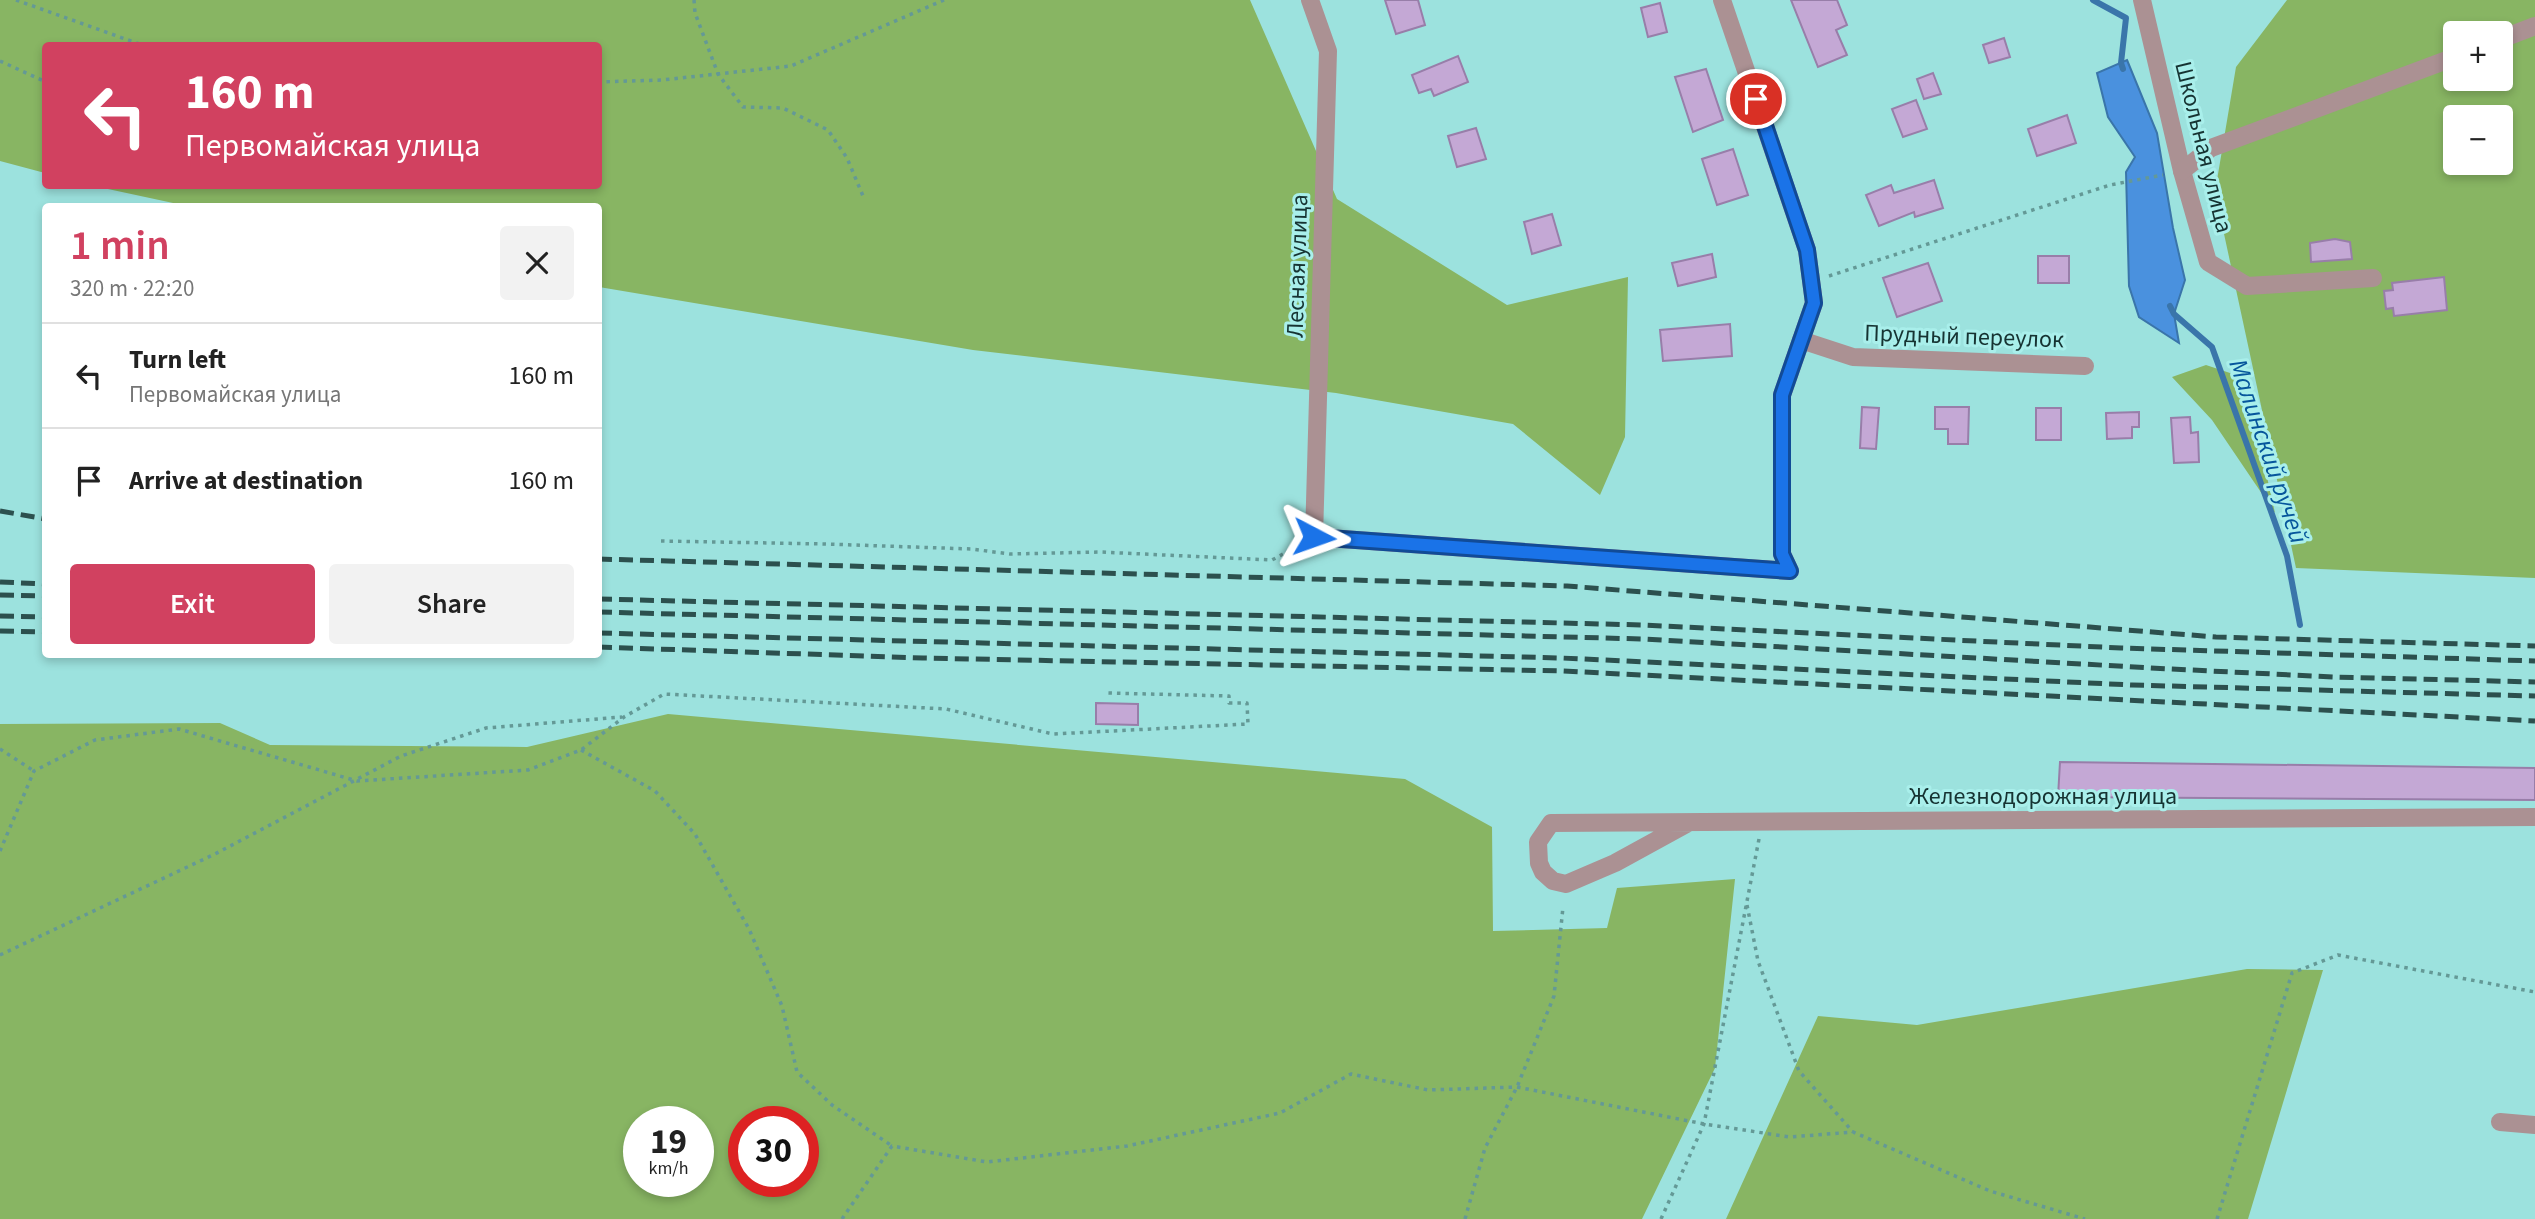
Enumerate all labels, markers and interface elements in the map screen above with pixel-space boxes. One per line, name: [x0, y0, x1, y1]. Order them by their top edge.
map controls: [2443, 21, 2513, 175]
button: +: [2443, 21, 2513, 91]
text: 160 m: [185, 58, 314, 128]
street label: Школьная улица: [2165, 58, 2242, 237]
pin: [1726, 69, 1786, 129]
icon: left: [70, 70, 161, 161]
icon: arrive: [1737, 80, 1775, 118]
button: −: [2443, 105, 2513, 175]
text: Первомайская улица: [185, 123, 480, 169]
street label: Лесная улица: [1278, 194, 1317, 338]
text: 1 min: [70, 216, 170, 276]
button: close: [500, 226, 574, 300]
text: 320 m · 22:20: [70, 272, 194, 305]
street label: Прудный переулок: [1864, 316, 2065, 357]
text: Turn left: [129, 341, 226, 378]
water label: Малинский ручей: [2220, 354, 2317, 548]
icon: left: [70, 357, 108, 395]
text: 160 m: [508, 357, 574, 394]
text: Первомайская улица: [129, 378, 341, 411]
icon: arrive: [70, 462, 108, 500]
text: Arrive at destination: [129, 462, 363, 499]
text: 160 m: [508, 462, 574, 499]
position arrow: [1277, 500, 1351, 574]
button: Exit: [70, 564, 315, 644]
button: Share: [329, 564, 574, 644]
street label: Железнодорожная улица: [1909, 779, 2177, 814]
speed limit sign: 30: [728, 1106, 819, 1197]
text: 19: [650, 1117, 687, 1167]
text: km/h: [649, 1156, 688, 1181]

